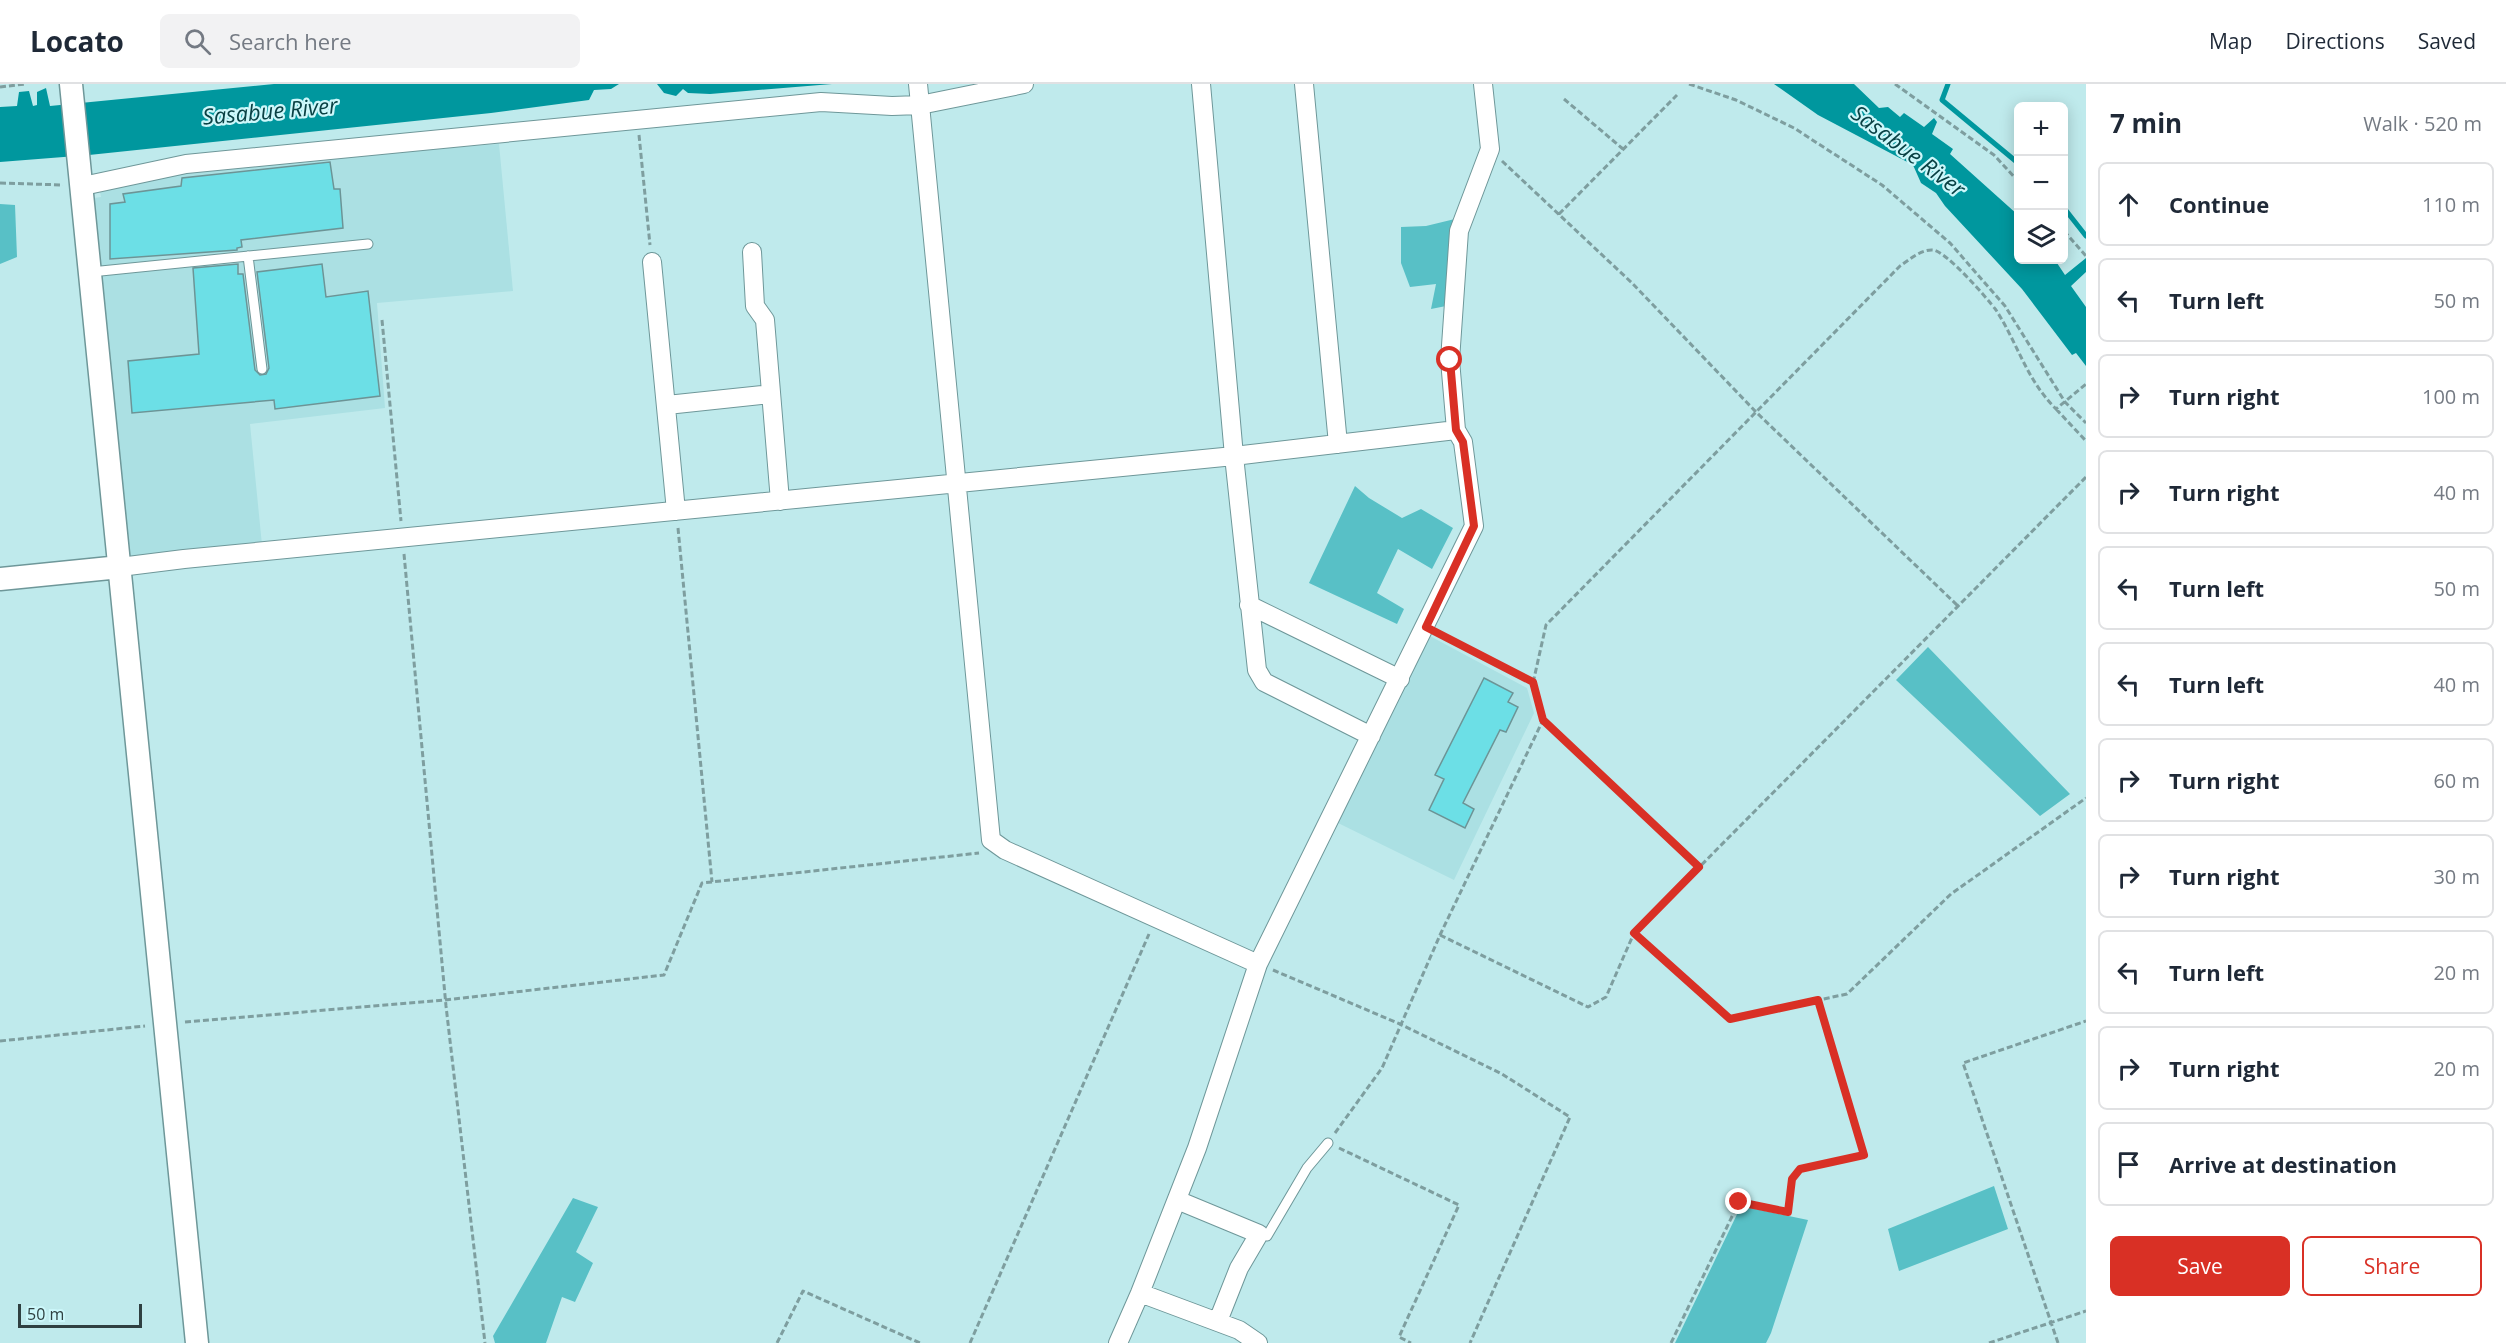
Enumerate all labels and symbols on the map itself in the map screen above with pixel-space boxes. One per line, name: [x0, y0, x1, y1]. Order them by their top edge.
water label: Sasabue River: [201, 89, 340, 131]
water label: Sasabue River: [1846, 97, 1973, 204]
route start: [1436, 346, 1462, 372]
route end: [1725, 1188, 1751, 1214]
scale bar: [18, 1301, 142, 1328]

